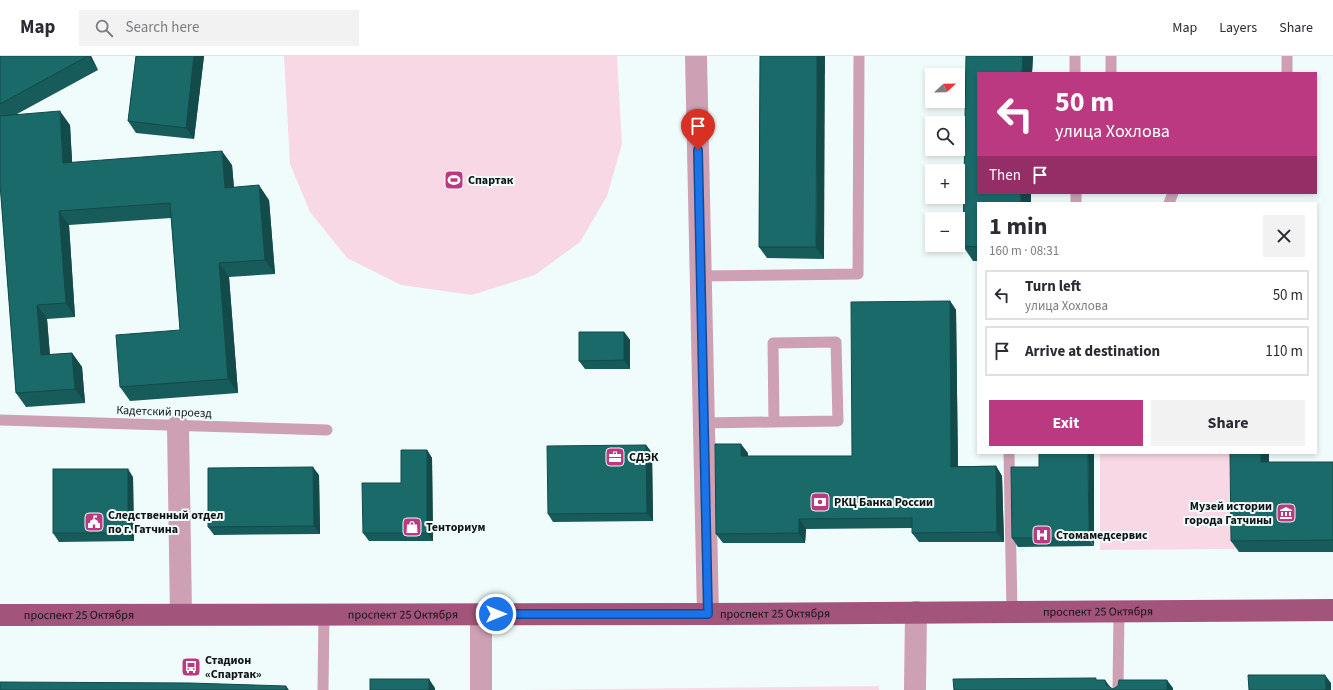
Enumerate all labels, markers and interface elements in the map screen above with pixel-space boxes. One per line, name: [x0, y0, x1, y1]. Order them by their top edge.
search box: [79, 10, 359, 46]
text: Map: [20, 14, 55, 41]
icon: search: [93, 17, 115, 39]
text: Search here: [125, 17, 199, 38]
text: Map: [1172, 18, 1197, 38]
text: Layers: [1219, 18, 1257, 38]
text: Share: [1279, 18, 1313, 38]
north arrow: [925, 68, 965, 108]
map controls: [925, 68, 965, 252]
text: 50 m: [1055, 82, 1114, 122]
icon: left: [989, 88, 1041, 140]
pin: [681, 109, 715, 150]
icon: arrive: [687, 115, 709, 137]
button: search: [925, 116, 965, 156]
text: улица Хохлова: [1055, 119, 1170, 144]
button: +: [925, 164, 965, 204]
icon: arrive: [1029, 164, 1051, 186]
text: Then: [989, 165, 1021, 186]
sports icon: Спартак: [443, 169, 465, 191]
place label: Спартак: [468, 172, 514, 189]
text: 1 min: [989, 209, 1047, 244]
button: −: [925, 212, 965, 252]
button: close: [1263, 215, 1305, 257]
text: 160 m · 08:31: [989, 242, 1059, 260]
text: Turn left: [1025, 276, 1081, 297]
icon: left: [991, 284, 1013, 306]
text: 50 m: [1273, 285, 1303, 306]
text: улица Хохлова: [1025, 297, 1108, 315]
icon: arrive: [991, 340, 1013, 362]
text: Arrive at destination: [1025, 341, 1160, 362]
text: 110 m: [1265, 341, 1303, 362]
button: Exit: [989, 400, 1143, 446]
button: Share: [1151, 400, 1305, 446]
street label: Кадетский проезд: [116, 402, 213, 422]
office icon: СДЭК: [604, 446, 626, 468]
place label: СДЭК: [629, 449, 659, 466]
bank icon: РКЦ Банка России: [809, 491, 831, 513]
place label: РКЦ Банка России: [834, 494, 933, 511]
place label: Музей истории города Гатчины: [1184, 498, 1272, 529]
museum icon: Музей истории города Гатчины: [1275, 502, 1297, 524]
place label: Следственный отдел по г. Гатчина: [108, 507, 223, 538]
public building icon: Следственный отдел по г. Гатчина: [83, 511, 105, 533]
shop icon: Тенториум: [401, 516, 423, 538]
place label: Тенториум: [426, 519, 485, 536]
hospital icon: Стомамедсервис: [1031, 524, 1053, 546]
place label: Стомамедсервис: [1056, 527, 1148, 544]
position arrow: [475, 593, 517, 635]
street label: проспект 25 Октября: [1043, 603, 1153, 620]
street label: проспект 25 Октября: [720, 605, 830, 622]
street label: проспект 25 Октября: [24, 606, 134, 623]
street label: проспект 25 Октября: [348, 606, 458, 623]
place label: Стадион «Спартак»: [205, 652, 262, 683]
bus stop icon: Стадион «Спартак»: [180, 656, 202, 678]

